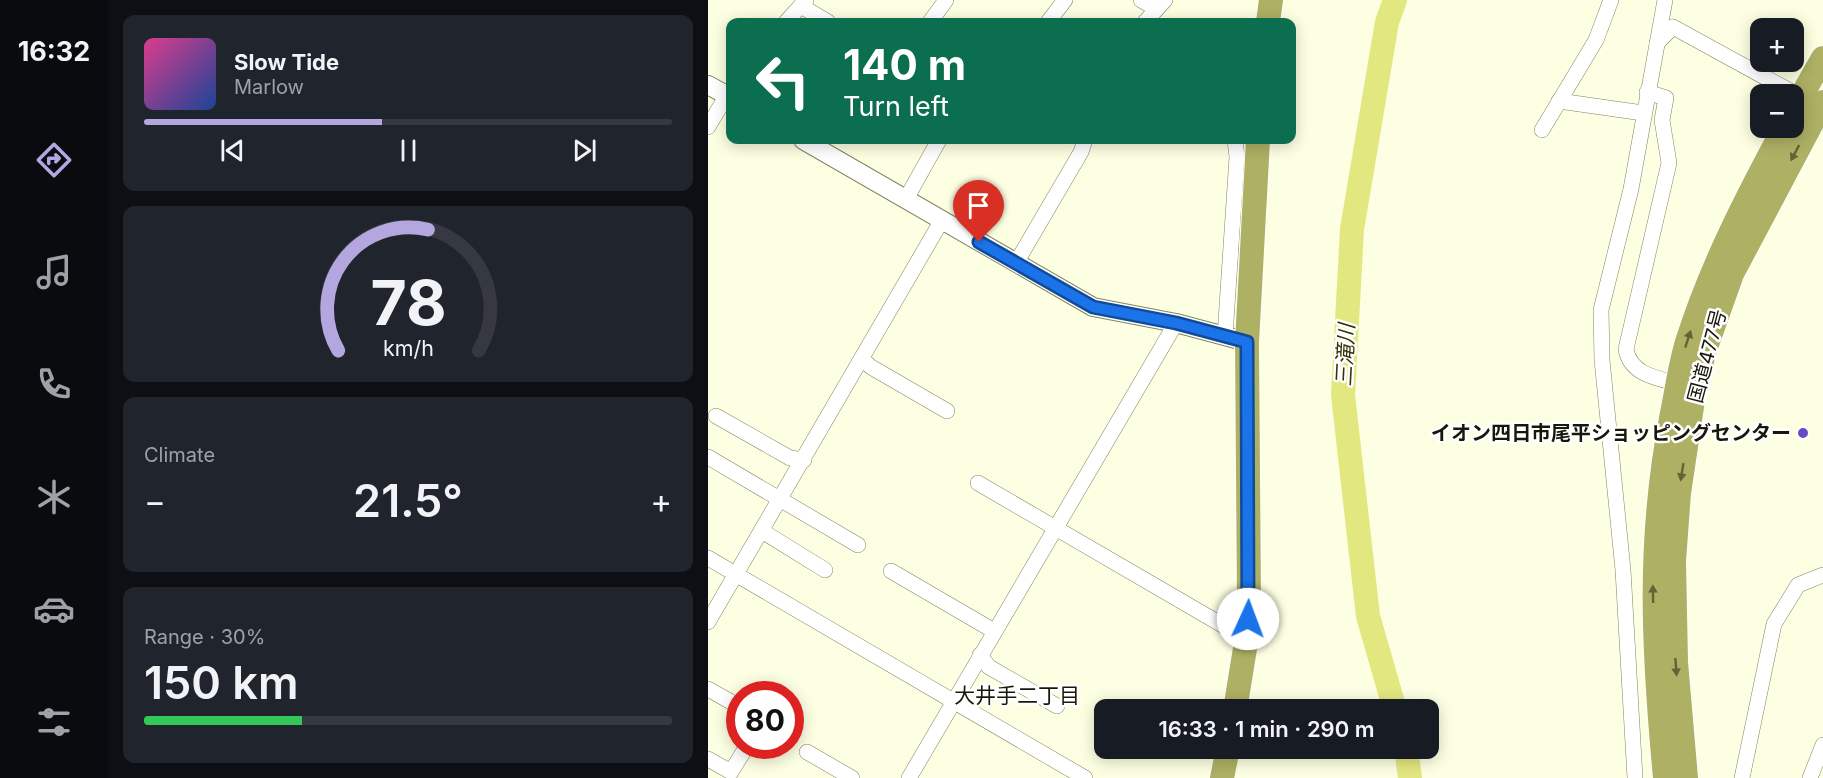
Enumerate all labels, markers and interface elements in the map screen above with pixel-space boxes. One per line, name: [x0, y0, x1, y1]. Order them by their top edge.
map controls: [1750, 18, 1804, 138]
button: +: [1750, 18, 1804, 72]
text: 16:32: [18, 35, 90, 68]
text: 140 m: [843, 39, 966, 90]
icon: left: [744, 42, 822, 120]
text: Slow Tide: [234, 49, 339, 75]
text: Marlow: [234, 75, 304, 99]
button: −: [1750, 84, 1804, 138]
text: Turn left: [843, 90, 949, 123]
icon: previous: [216, 134, 249, 167]
icon: pause: [392, 134, 425, 167]
icon: next: [568, 134, 601, 167]
icon: directions: [33, 139, 75, 181]
one-way arrow: [1790, 145, 1800, 162]
pin: [953, 180, 1004, 242]
icon: arrive: [962, 189, 995, 222]
icon: music: [33, 251, 75, 293]
text: 78: [370, 265, 446, 340]
street label: 国道477号: [1683, 307, 1731, 405]
water label: 三滝川: [1331, 321, 1359, 387]
one-way arrow: [1684, 330, 1694, 348]
text: km/h: [383, 335, 433, 361]
icon: phone: [33, 363, 75, 405]
place label: イオン四日市尾平ショッピングセンター: [1431, 421, 1791, 445]
marker: イオン四日市尾平ショッピングセンター: [1796, 426, 1810, 440]
text: Climate: [144, 443, 215, 467]
one-way arrow: [1677, 463, 1686, 482]
text: 21.5°: [353, 473, 463, 528]
icon: climate: [33, 476, 75, 518]
text: −: [144, 481, 166, 521]
text: +: [650, 481, 672, 521]
one-way arrow: [1648, 584, 1658, 603]
position arrow: [1216, 587, 1280, 651]
icon: car: [33, 588, 75, 630]
text: Range · 30%: [144, 625, 265, 649]
text: 150 km: [144, 655, 299, 710]
one-way arrow: [1671, 658, 1681, 677]
speed limit sign: 80: [726, 681, 804, 759]
district label: 大井手二丁目: [954, 683, 1080, 708]
icon: filters: [33, 701, 75, 743]
text: 16:33 · 1 min · 290 m: [1158, 716, 1375, 742]

